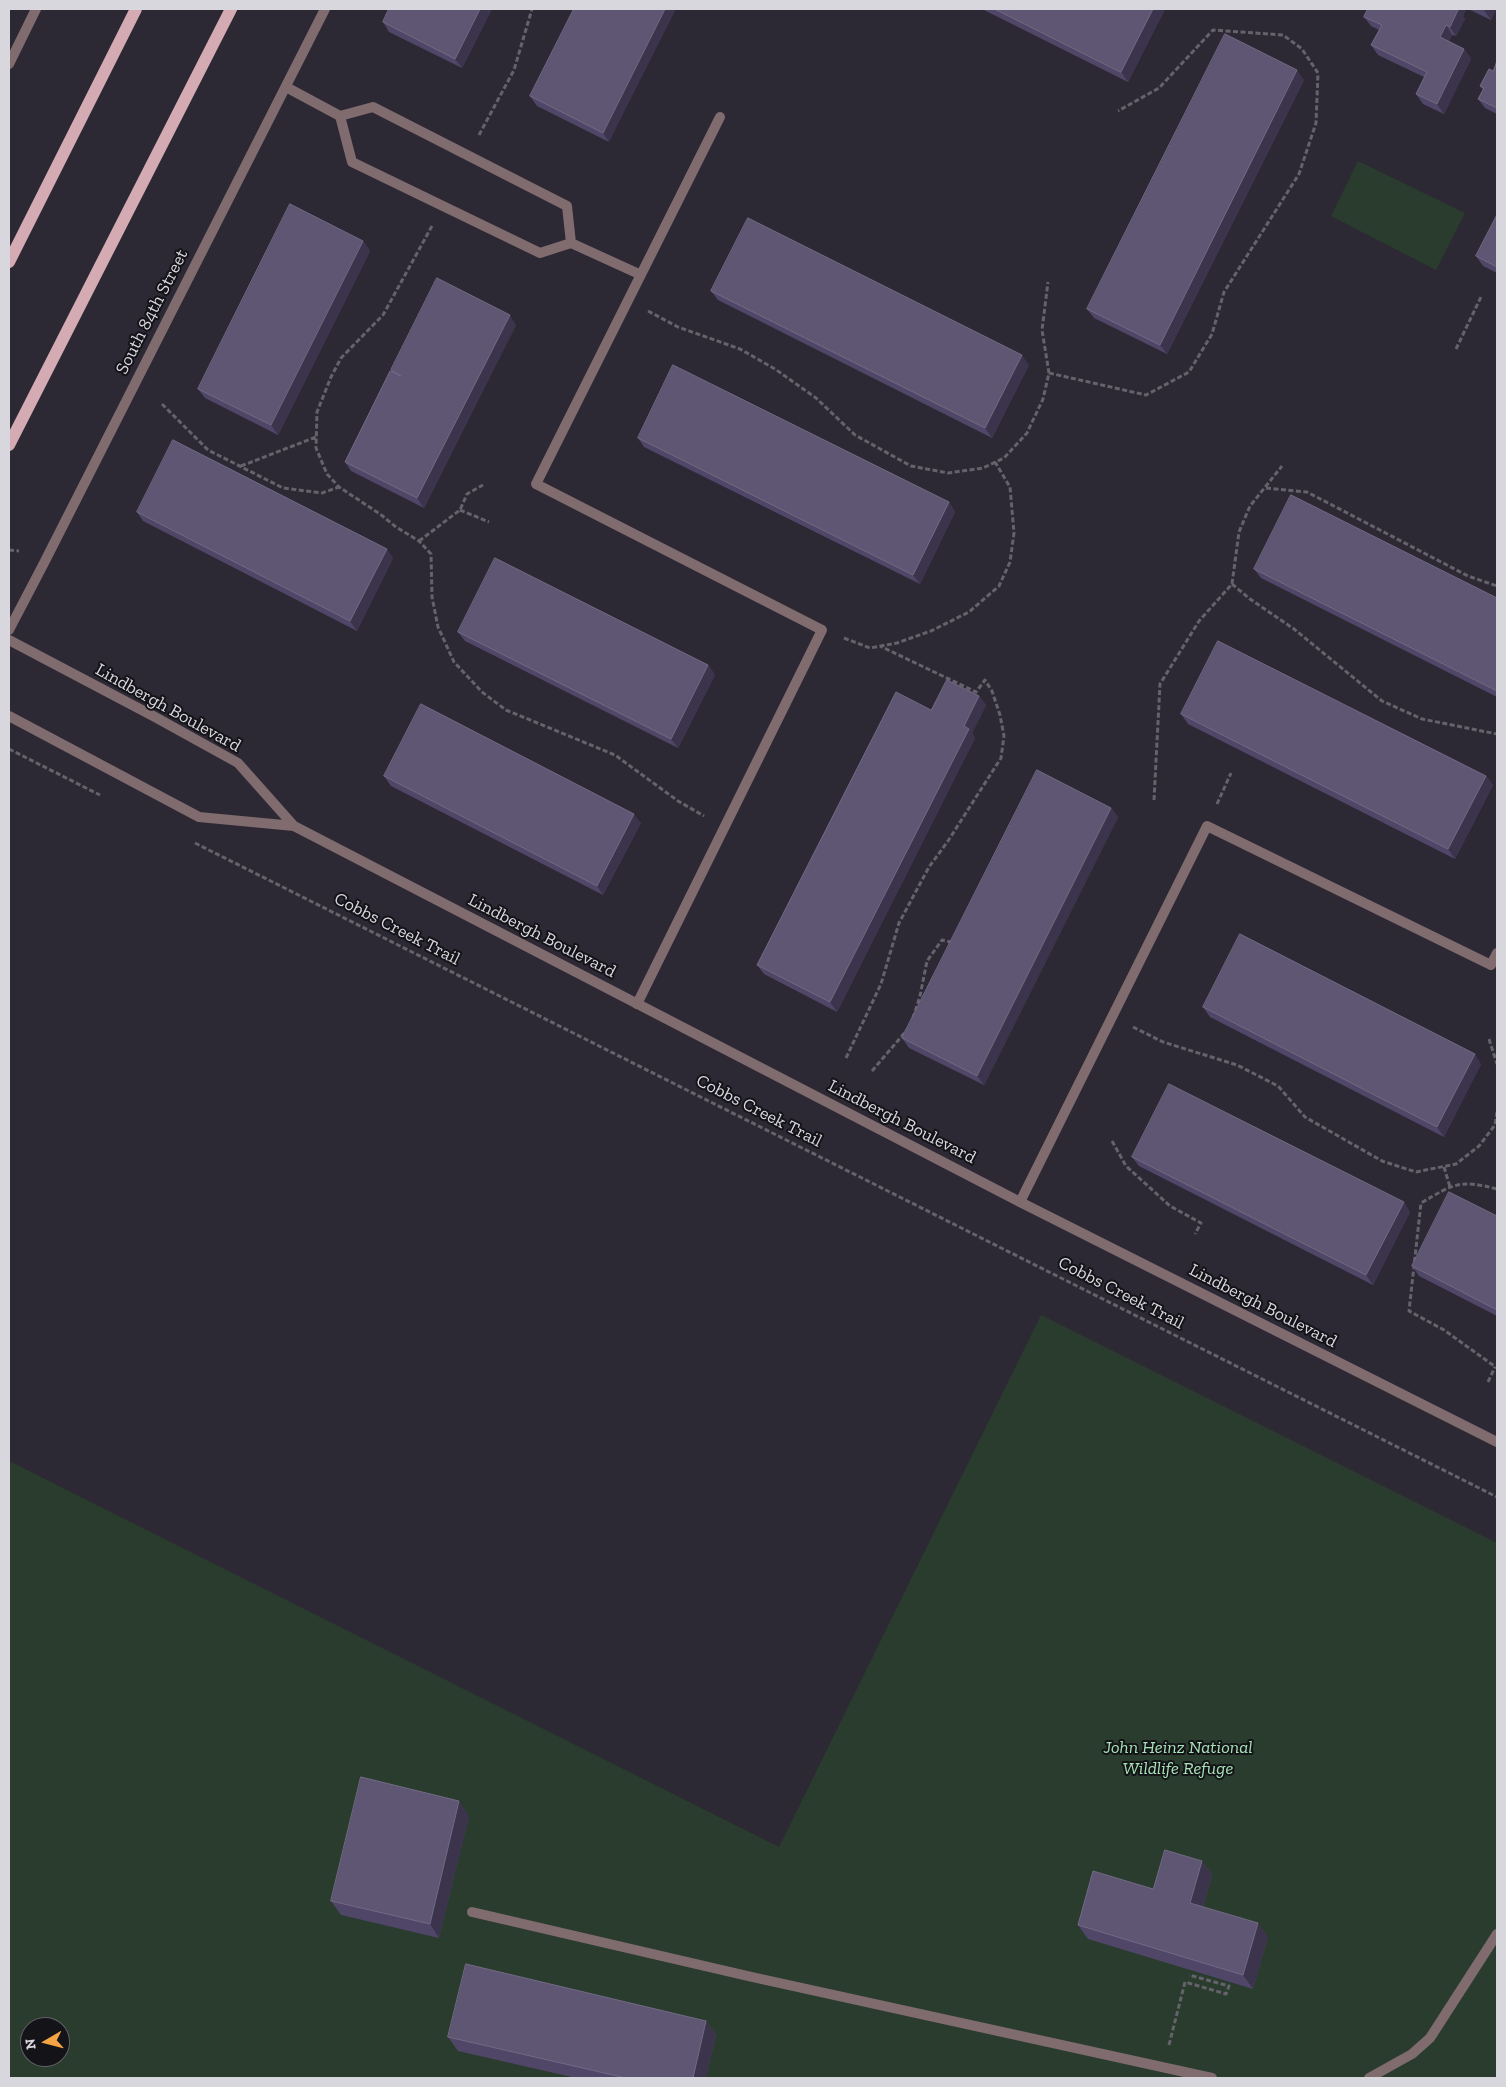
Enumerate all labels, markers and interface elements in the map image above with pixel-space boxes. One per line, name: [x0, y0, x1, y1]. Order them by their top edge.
street label: South 84th Street: [111, 246, 193, 378]
street label: Lindbergh Boulevard: [91, 659, 245, 757]
street label: Cobbs Creek Trail: [330, 888, 464, 970]
street label: Lindbergh Boulevard: [464, 889, 620, 983]
street label: Cobbs Creek Trail: [692, 1070, 826, 1152]
street label: Lindbergh Boulevard: [824, 1075, 980, 1169]
street label: Cobbs Creek Trail: [1054, 1252, 1188, 1334]
street label: Lindbergh Boulevard: [1185, 1259, 1341, 1353]
park label: John Heinz National Wildlife Refuge: [1103, 1737, 1253, 1780]
north arrow: [20, 2017, 70, 2067]
text: N: [21, 2038, 40, 2050]

